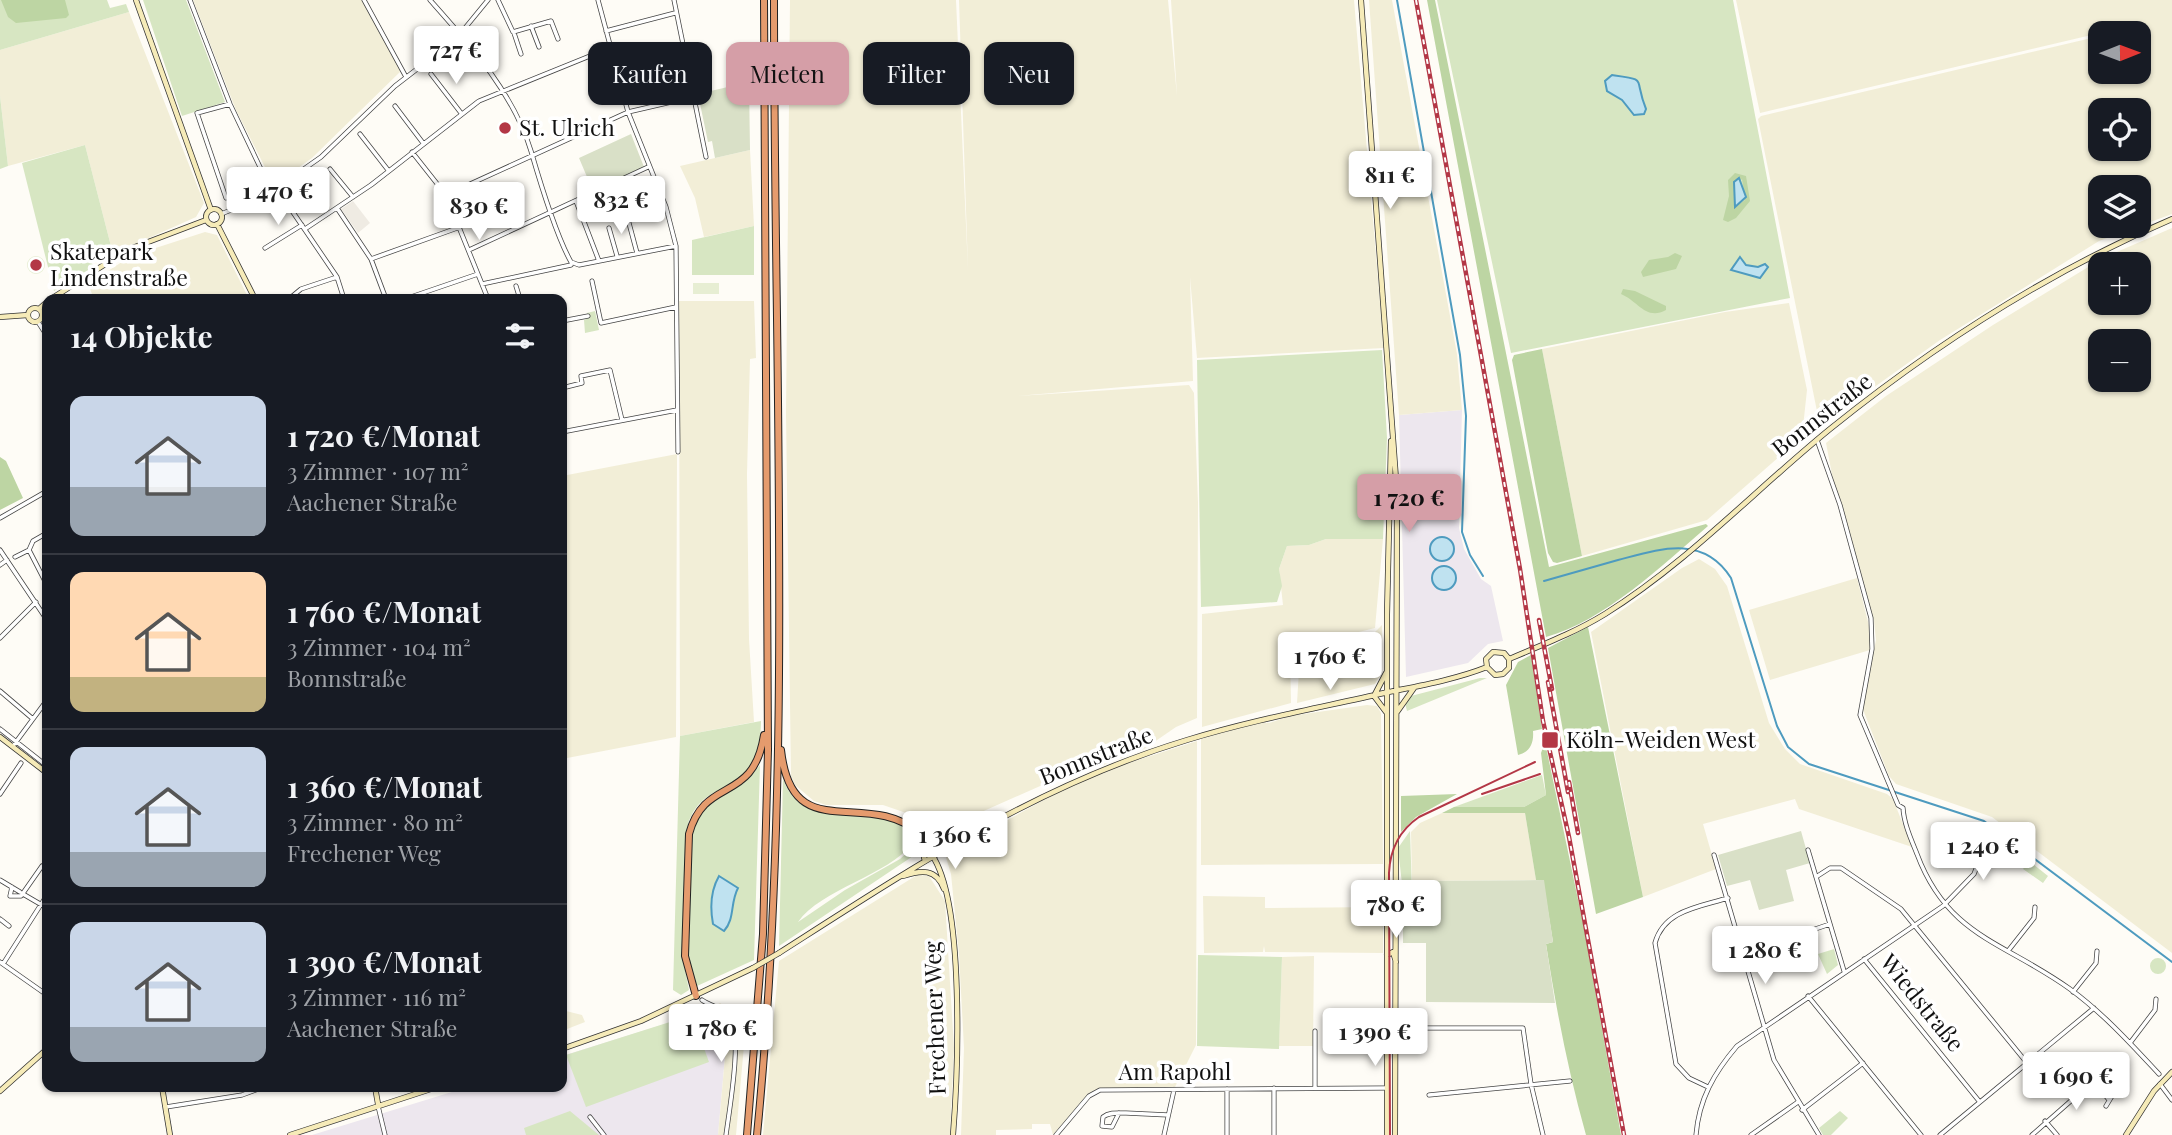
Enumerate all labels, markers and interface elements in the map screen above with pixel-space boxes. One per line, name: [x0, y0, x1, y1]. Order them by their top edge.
north arrow: [2088, 21, 2151, 84]
map controls: [2088, 21, 2151, 392]
pin: 727 €: [407, 27, 505, 86]
text: 727 €: [430, 33, 482, 64]
chip: Kaufen: [588, 42, 712, 105]
chip: Mieten: [726, 42, 849, 105]
chip: Filter: [863, 42, 970, 105]
chip: Neu: [984, 42, 1074, 105]
button: locate: [2088, 98, 2151, 161]
place label: St. Ulrich: [519, 111, 615, 142]
marker: St. Ulrich: [497, 120, 513, 136]
pin: 811 €: [1341, 152, 1439, 211]
text: 811 €: [1365, 158, 1415, 189]
pin: 1 470 €: [213, 168, 343, 227]
text: 1 470 €: [243, 174, 313, 205]
button: layers: [2088, 175, 2151, 238]
pin: 832 €: [572, 176, 670, 236]
pin: 830 €: [430, 182, 528, 242]
text: 832 €: [593, 183, 649, 214]
text: 830 €: [450, 189, 508, 220]
place label: Skatepark Lindenstraße: [50, 235, 188, 292]
button: +: [2088, 252, 2151, 315]
marker: Skatepark Lindenstraße: [28, 257, 44, 273]
text: 14 Objekte: [70, 316, 213, 356]
icon: filters: [501, 317, 539, 355]
button: −: [2088, 329, 2151, 392]
street label: Bonnstraße: [1764, 365, 1878, 463]
text: 1 720 €/Monat: [287, 415, 480, 455]
icon: home: [126, 424, 210, 508]
text: 3 Zimmer · 107 m²: [287, 455, 469, 486]
pin: 1 720 €: [1344, 475, 1474, 534]
text: 1 720 €: [1373, 481, 1445, 512]
text: Aachener Straße: [287, 486, 457, 517]
text: 1 760 €/Monat: [287, 591, 481, 631]
icon: home: [126, 600, 210, 684]
text: 3 Zimmer · 104 m²: [287, 631, 471, 662]
pin: 1 760 €: [1265, 632, 1395, 692]
text: 1 760 €: [1294, 639, 1366, 670]
text: Bonnstraße: [287, 662, 407, 693]
street label: Bonnstraße: [1034, 718, 1157, 791]
place label: Köln-Weiden West: [1566, 723, 1756, 754]
marker: Köln-Weiden West: [1540, 730, 1560, 750]
text: 1 360 €/Monat: [287, 766, 482, 806]
icon: home: [126, 775, 210, 859]
text: 3 Zimmer · 80 m²: [287, 806, 463, 837]
pin: 1 360 €: [890, 812, 1020, 871]
text: 1 360 €: [918, 818, 992, 849]
pin: 1 240 €: [1918, 822, 2048, 882]
text: 1 240 €: [1946, 829, 2020, 860]
text: Frechener Weg: [287, 837, 441, 868]
pin: 780 €: [1347, 880, 1445, 940]
text: 780 €: [1367, 887, 1425, 918]
pin: 1 280 €: [1700, 926, 1830, 986]
text: 1 280 €: [1728, 933, 1802, 964]
text: 1 390 €/Monat: [287, 941, 482, 981]
street label: Frechener Weg: [915, 941, 952, 1096]
street label: Wiedstraße: [1874, 946, 1972, 1057]
icon: home: [126, 950, 210, 1034]
text: 3 Zimmer · 116 m²: [287, 981, 466, 1012]
pin: 1 780 €: [656, 1004, 786, 1064]
pin: 1 390 €: [1310, 1009, 1440, 1068]
text: 1 780 €: [685, 1011, 757, 1042]
text: Aachener Straße: [287, 1012, 457, 1043]
text: 1 390 €: [1339, 1015, 1411, 1046]
pin: 1 690 €: [2011, 1052, 2141, 1112]
street label: Am Rapohl: [1118, 1055, 1232, 1086]
text: 1 690 €: [2039, 1059, 2113, 1090]

